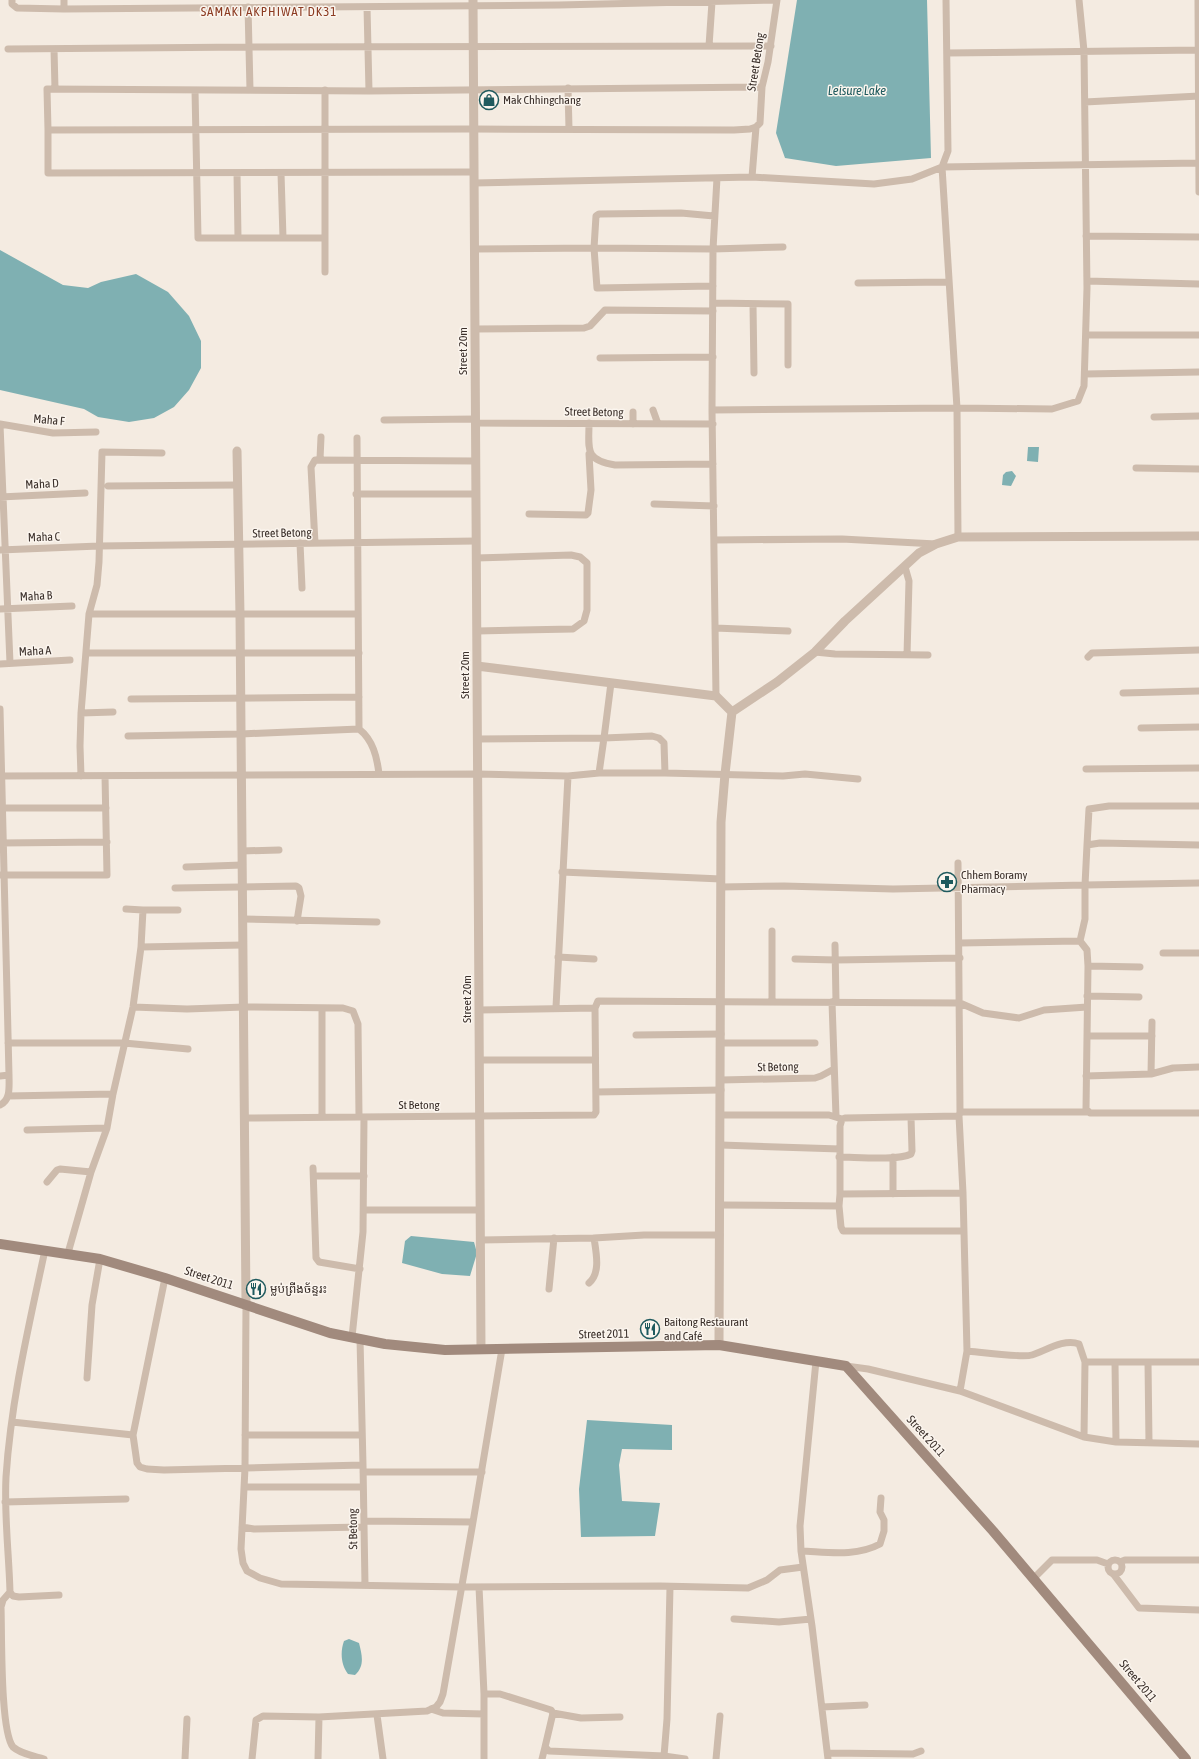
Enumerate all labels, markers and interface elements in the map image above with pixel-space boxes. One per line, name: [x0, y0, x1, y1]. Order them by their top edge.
district label: SAMAKI AKPHIWAT DK31: [201, 4, 337, 19]
street label: Street Betong: [744, 31, 768, 92]
water label: Leisure Lake: [828, 83, 886, 98]
shop icon: Mak Chhingchang: [478, 89, 500, 111]
place label: Mak Chhingchang: [503, 93, 582, 107]
street label: Street 20m: [456, 327, 470, 375]
street label: Street Betong: [564, 404, 624, 420]
street label: Maha F: [33, 412, 65, 428]
street label: Maha D: [25, 476, 59, 492]
street label: Street Betong: [252, 525, 312, 541]
street label: Maha C: [28, 529, 61, 545]
street label: Maha B: [19, 588, 53, 604]
street label: Maha A: [18, 643, 52, 659]
street label: Street 20m: [458, 651, 472, 699]
place label: Chhem Boramy Pharmacy: [961, 868, 1028, 896]
pharmacy icon: Chhem Boramy Pharmacy: [936, 871, 958, 893]
street label: Street 20m: [460, 975, 474, 1023]
street label: St Betong: [757, 1060, 800, 1074]
street label: St Betong: [398, 1098, 440, 1112]
street label: Street 2011: [183, 1264, 236, 1293]
restaurant icon: ម្លប់ព្រីងច័ន្ទរះ: [245, 1278, 267, 1300]
place label: ម្លប់ព្រីងច័ន្ទរះ: [270, 1282, 327, 1296]
place label: Baitong Restaurant and Café: [664, 1315, 749, 1343]
restaurant icon: Baitong Restaurant and Café: [639, 1318, 661, 1340]
street label: Street 2011: [579, 1327, 630, 1341]
street label: Street 2011: [904, 1413, 948, 1460]
street label: St Betong: [346, 1507, 360, 1550]
street label: Street 2011: [1116, 1657, 1160, 1705]

